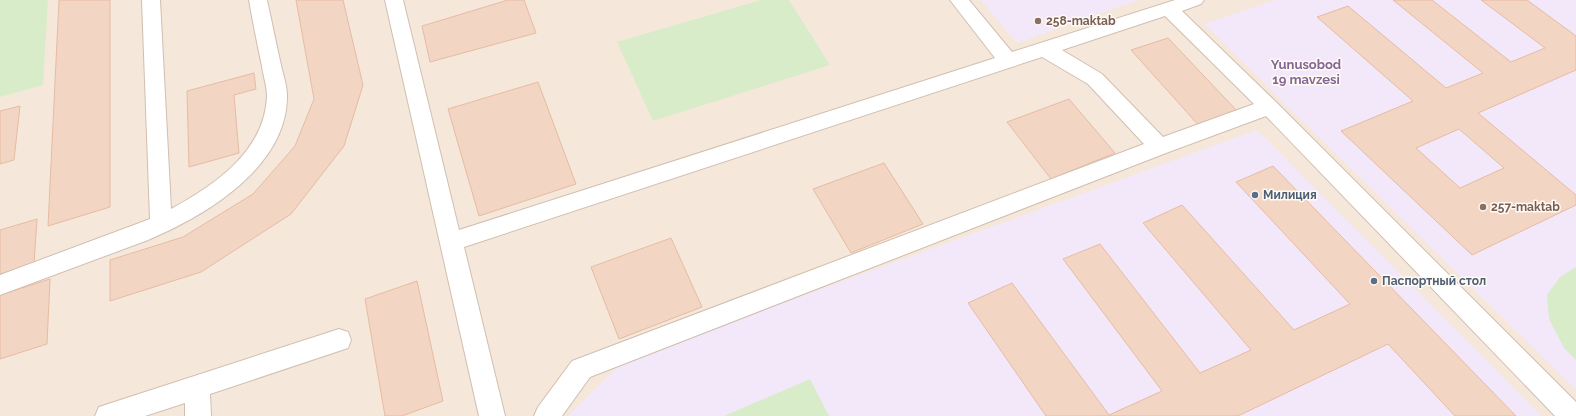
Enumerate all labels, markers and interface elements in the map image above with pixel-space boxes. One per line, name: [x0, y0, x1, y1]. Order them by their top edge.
place label: 258-maktab: [1046, 14, 1116, 28]
marker: 258-maktab: [1033, 16, 1043, 26]
district label: Yunusobod 19 mavzesi: [1271, 57, 1341, 87]
place label: Милиция: [1263, 188, 1317, 202]
marker: Милиция: [1250, 190, 1260, 200]
place label: 257-maktab: [1491, 200, 1560, 214]
marker: 257-maktab: [1478, 202, 1488, 212]
place label: Паспортный стол: [1382, 274, 1486, 288]
marker: Паспортный стол: [1369, 276, 1379, 286]

